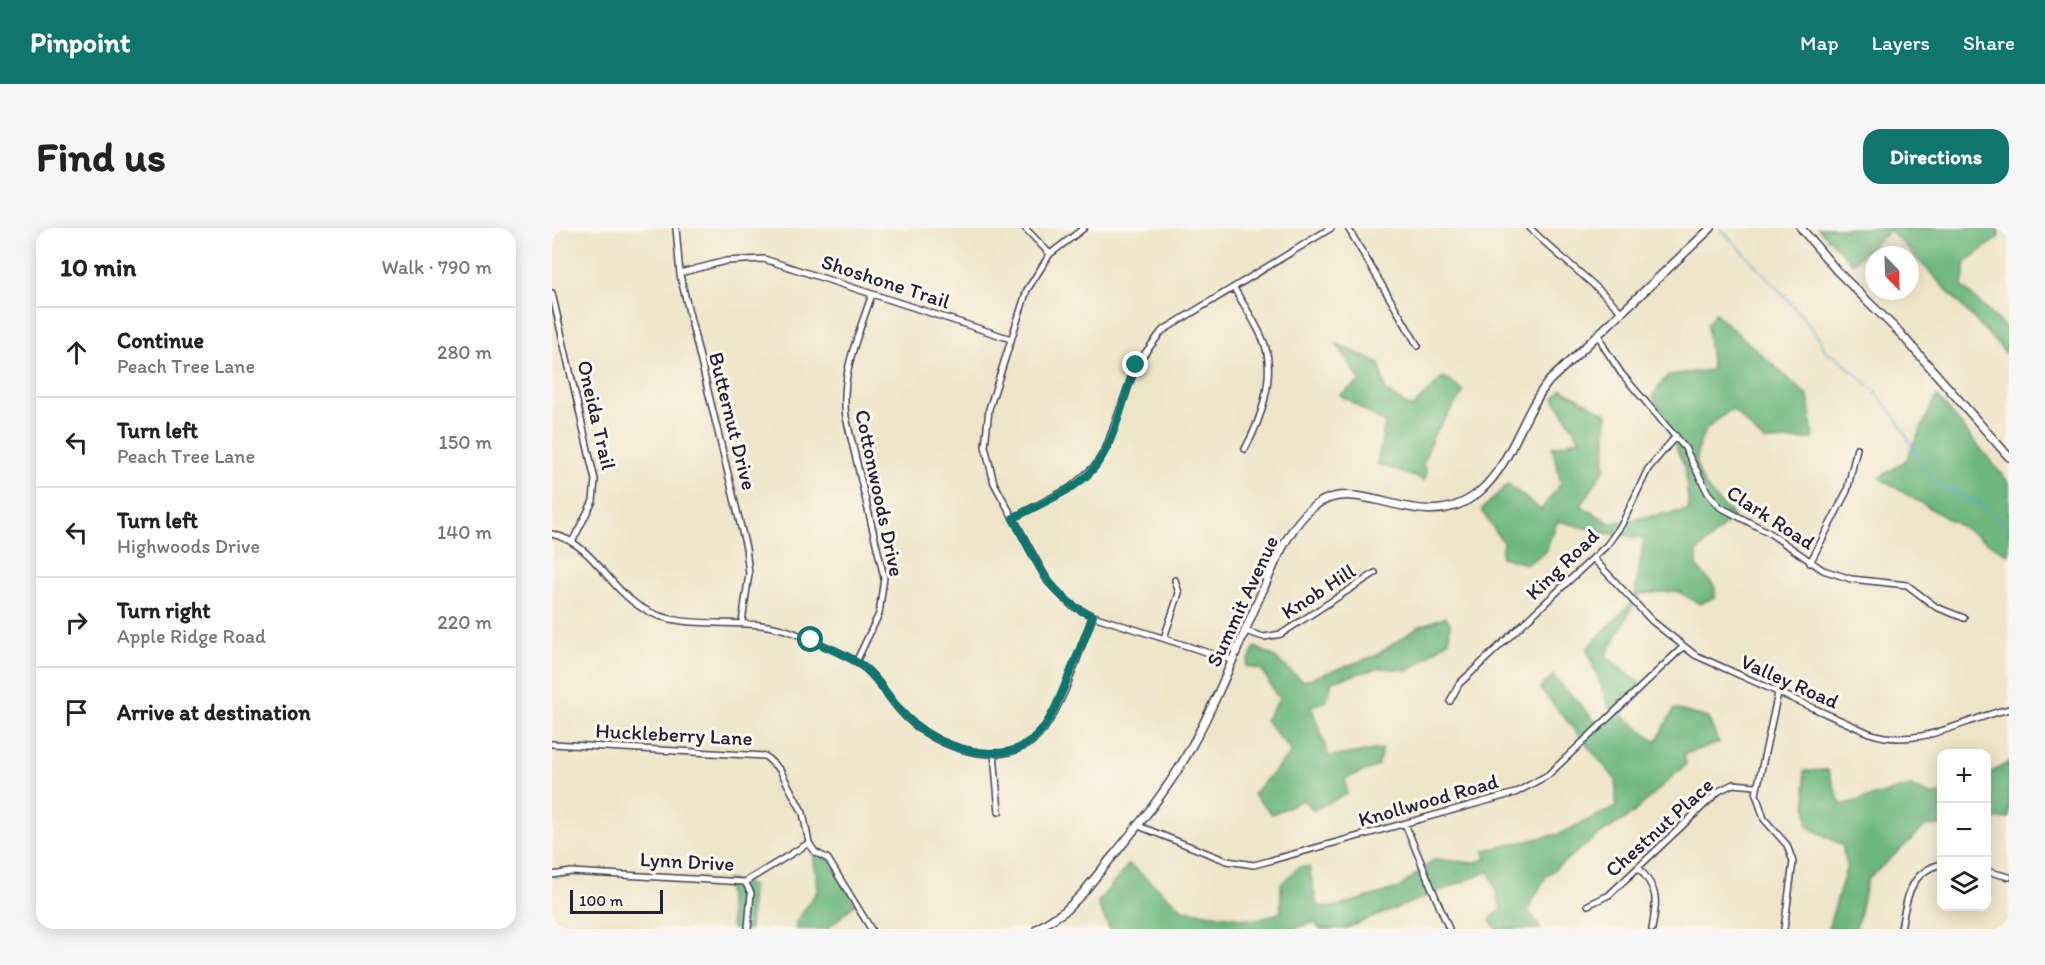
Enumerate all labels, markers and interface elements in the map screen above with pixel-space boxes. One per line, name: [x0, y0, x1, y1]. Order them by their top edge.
text: Pinpoint: [30, 25, 131, 59]
text: Map: [1800, 30, 1839, 55]
text: Layers: [1872, 30, 1930, 55]
text: Share: [1963, 30, 2015, 55]
button: Directions: [1863, 129, 2009, 184]
text: Find us: [36, 131, 166, 182]
north arrow: [1865, 246, 1919, 300]
street label: Shoshone Trail: [819, 248, 953, 314]
text: 10 min: [60, 251, 136, 283]
text: Walk · 790 m: [382, 255, 492, 279]
text: Continue: [117, 327, 204, 354]
icon: ahead: [60, 336, 93, 369]
text: 280 m: [437, 340, 492, 364]
street label: Butternut Drive: [704, 349, 762, 493]
route end: [1122, 351, 1148, 377]
text: Peach Tree Lane: [117, 354, 255, 378]
street label: Oneida Trail: [572, 358, 622, 472]
street label: Cottonwoods Drive: [850, 407, 910, 579]
text: Turn left: [117, 417, 198, 444]
icon: left: [60, 426, 93, 459]
text: 150 m: [439, 430, 492, 454]
text: Peach Tree Lane: [117, 444, 255, 468]
street label: Clark Road: [1722, 479, 1820, 555]
text: Turn left: [117, 507, 198, 534]
icon: left: [60, 516, 93, 549]
text: 140 m: [437, 520, 492, 544]
street label: King Road: [1520, 523, 1604, 605]
street label: Summit Avenue: [1201, 531, 1283, 671]
text: Highwoods Drive: [117, 534, 260, 558]
street label: Knob Hill: [1276, 558, 1360, 624]
text: Turn right: [117, 597, 211, 624]
icon: right: [60, 606, 93, 639]
text: 220 m: [437, 610, 492, 634]
text: Apple Ridge Road: [117, 624, 266, 648]
route start: [797, 626, 823, 652]
street label: Valley Road: [1737, 648, 1843, 714]
icon: arrive: [60, 696, 93, 729]
text: Arrive at destination: [117, 699, 311, 726]
street label: Huckleberry Lane: [595, 717, 753, 751]
map controls: [1937, 749, 1991, 911]
button: +: [1937, 749, 1991, 803]
street label: Knollwood Road: [1355, 768, 1501, 832]
street label: Chestnut Place: [1600, 772, 1718, 882]
button: −: [1937, 803, 1991, 857]
street label: Lynn Drive: [639, 846, 735, 876]
button: layers: [1937, 857, 1991, 911]
scale bar: [570, 887, 663, 914]
text: 100 m: [579, 891, 623, 910]

